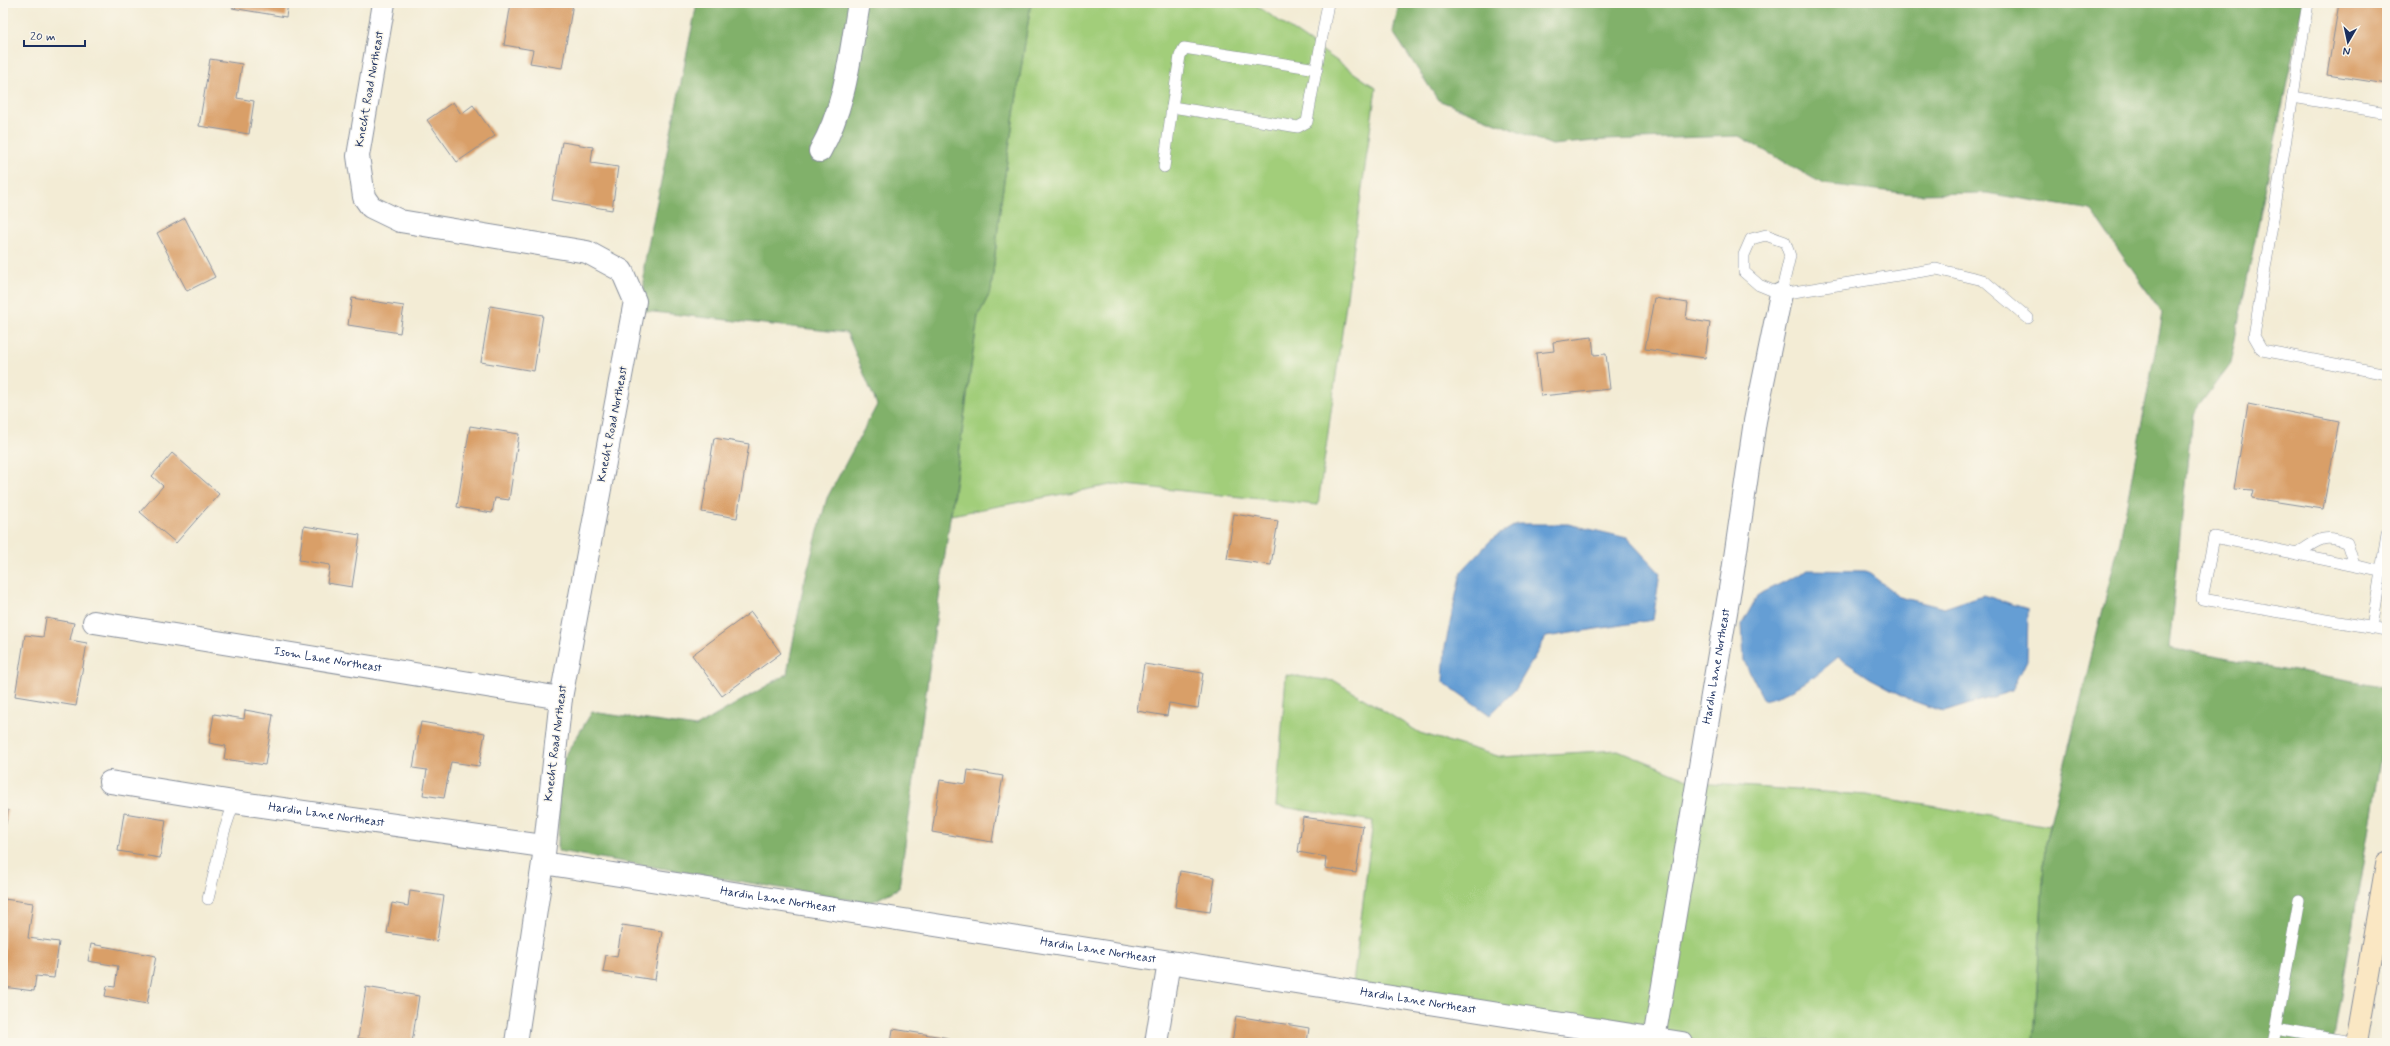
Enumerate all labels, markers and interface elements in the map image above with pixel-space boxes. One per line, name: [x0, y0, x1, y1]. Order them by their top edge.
scale bar: [24, 22, 85, 48]
north arrow: [2328, 22, 2368, 62]
text: 20 m: [30, 29, 56, 45]
street label: Knecht Road Northeast: [352, 29, 388, 148]
text: N: [2342, 43, 2351, 58]
street label: Knecht Road Northeast: [594, 364, 632, 483]
street label: Hardin Lane Northeast: [1699, 607, 1735, 725]
street label: Isom Lane Northeast: [273, 643, 384, 677]
street label: Knecht Road Northeast: [541, 683, 571, 802]
street label: Hardin Lane Northeast: [267, 799, 386, 831]
street label: Hardin Lane Northeast: [719, 883, 838, 917]
street label: Hardin Lane Northeast: [1039, 934, 1158, 968]
street label: Hardin Lane Northeast: [1359, 984, 1478, 1018]

